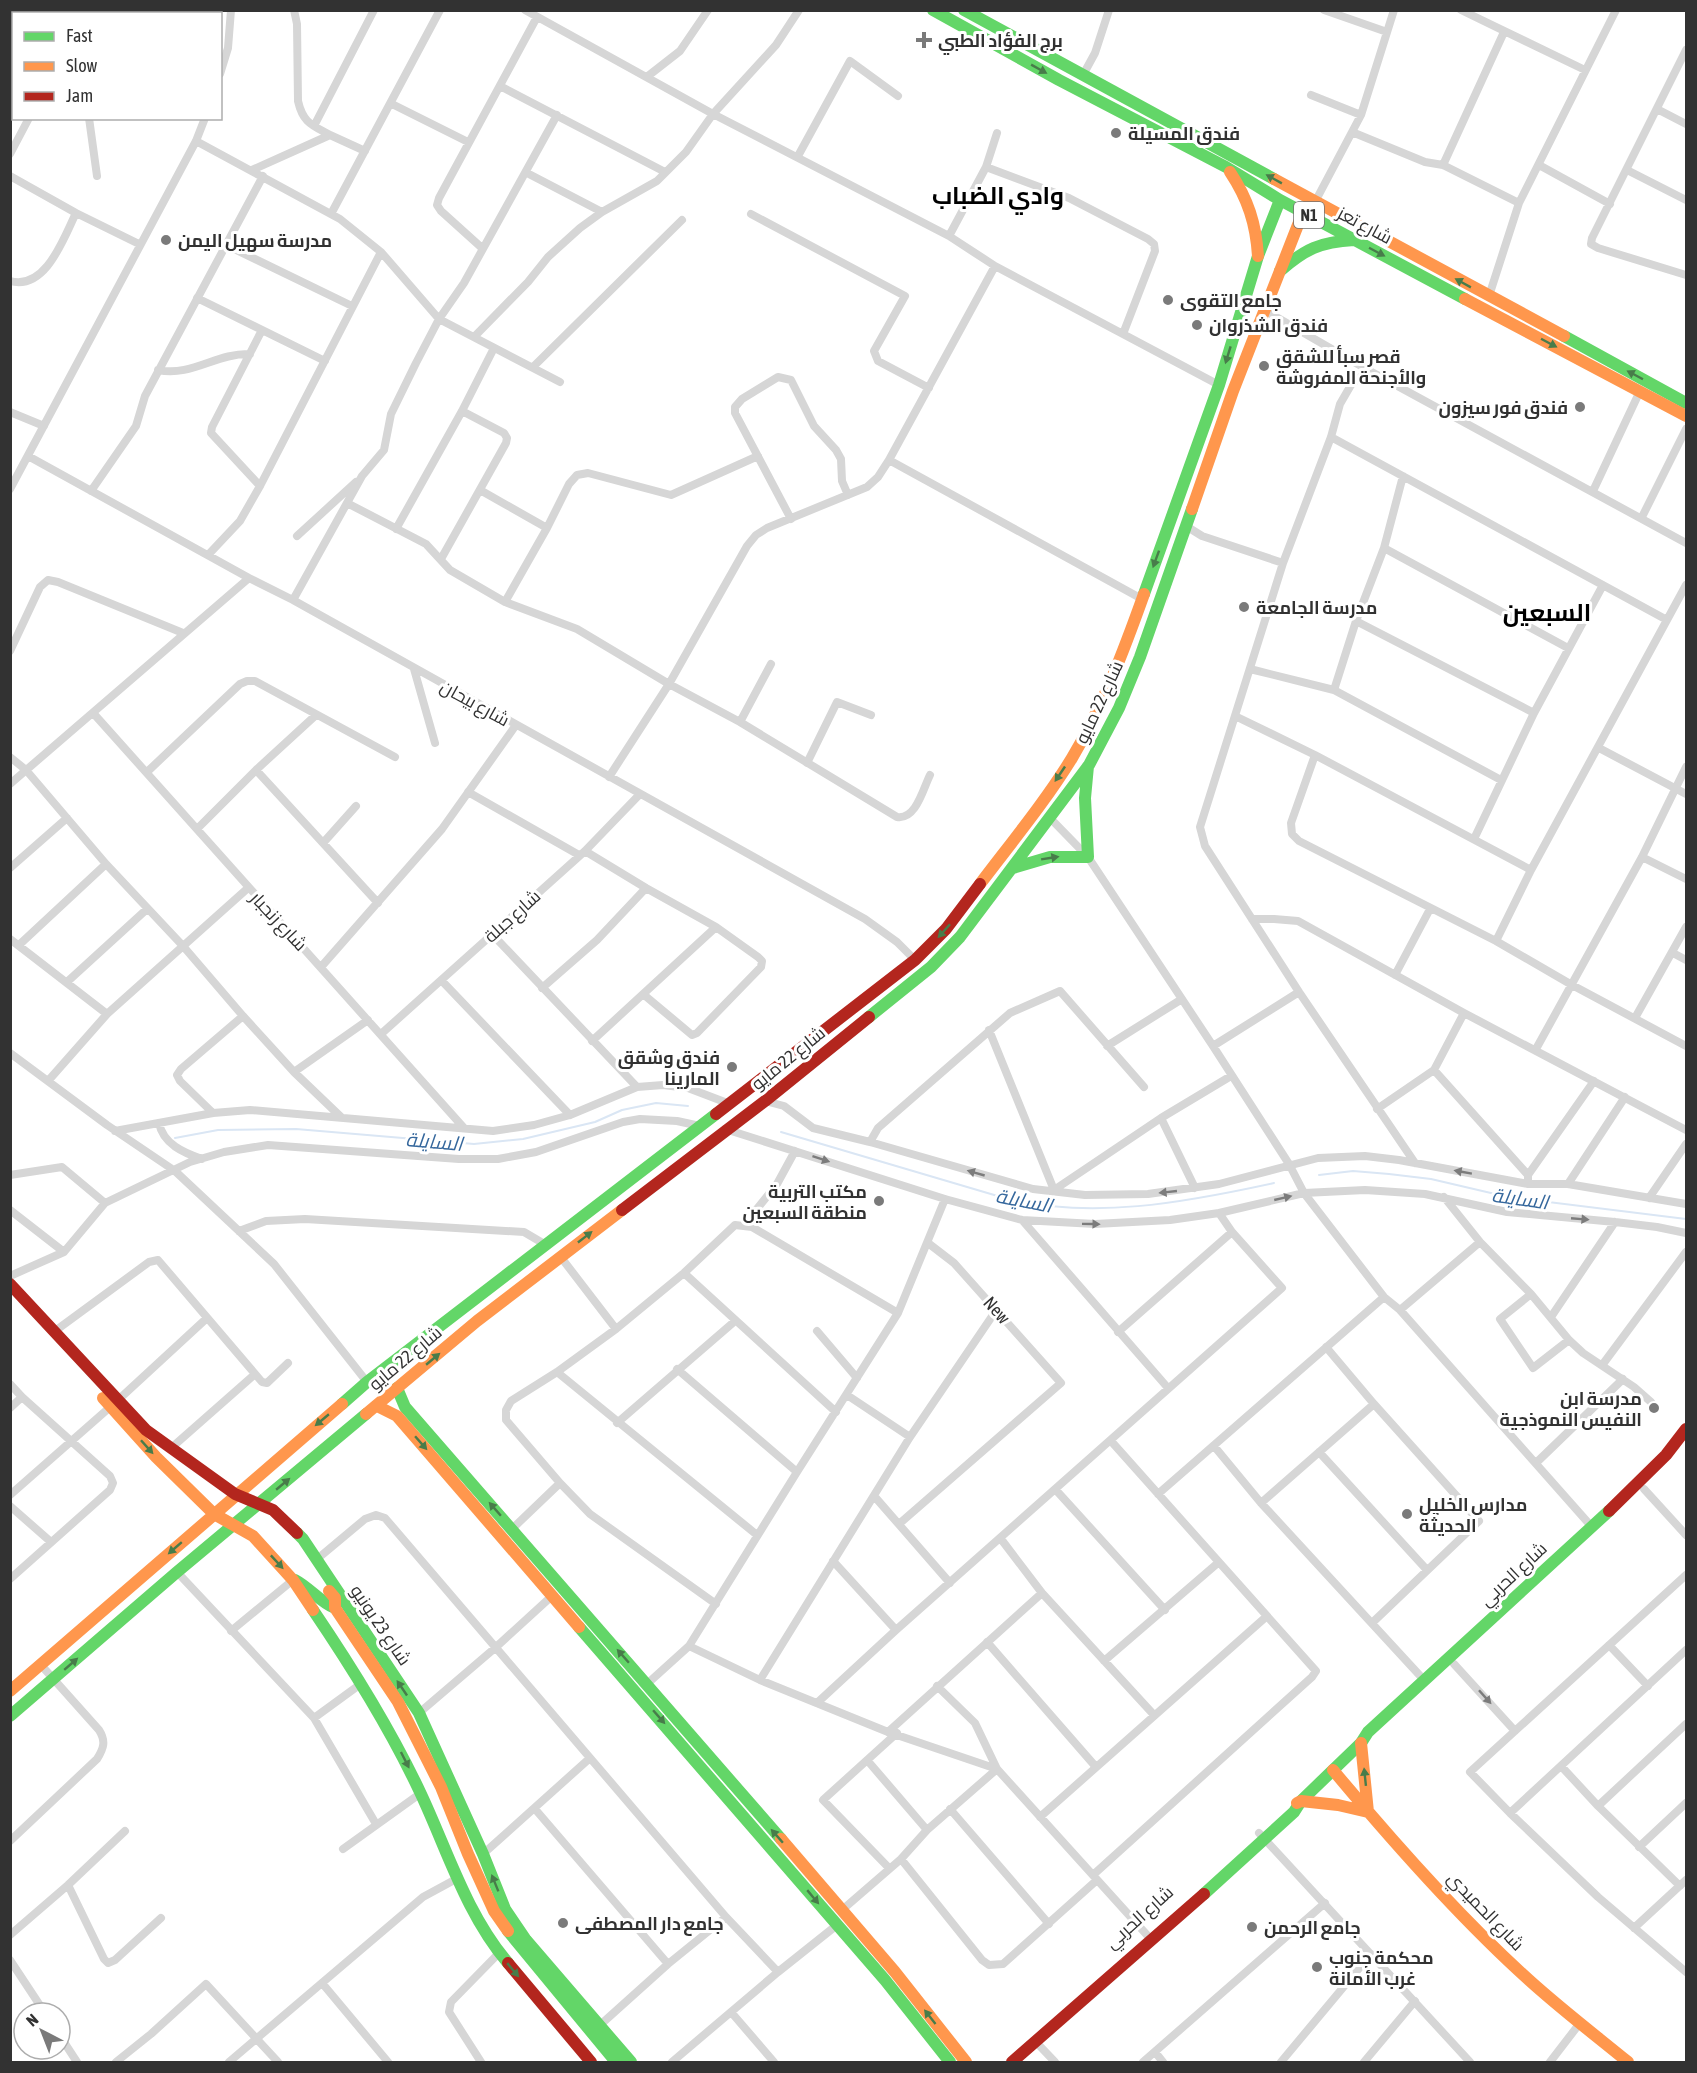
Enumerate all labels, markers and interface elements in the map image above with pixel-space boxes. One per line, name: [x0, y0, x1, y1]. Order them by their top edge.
legend: [12, 12, 222, 120]
text: Fast: [66, 25, 93, 46]
place label: برج الفؤاد الطبي: [938, 30, 1063, 56]
marker: برج الفؤاد الطبي: [915, 31, 933, 49]
text: Slow: [66, 55, 97, 76]
one-way arrow: [1031, 64, 1047, 75]
text: Jam: [66, 85, 93, 106]
place label: فندق المسيلة: [1128, 123, 1240, 145]
marker: فندق المسيلة: [1109, 126, 1123, 140]
one-way arrow: [1265, 174, 1282, 184]
district label: وادي الضباب: [932, 182, 1064, 215]
street label: شارع تعز: [1332, 201, 1396, 250]
road number: N1: [1294, 202, 1324, 228]
place label: مدرسة سهيل اليمن: [178, 230, 332, 252]
marker: مدرسة سهيل اليمن: [159, 233, 173, 247]
one-way arrow: [1368, 247, 1385, 257]
one-way arrow: [1455, 278, 1472, 288]
place label: جامع التقوى: [1180, 290, 1282, 313]
marker: جامع التقوى: [1161, 293, 1175, 307]
place label: فندق الشذروان: [1209, 315, 1328, 337]
marker: فندق الشذروان: [1190, 318, 1204, 332]
one-way arrow: [1541, 338, 1558, 348]
place label: قصر سبأ للشقق والأجنحة المفروشة: [1276, 344, 1426, 389]
one-way arrow: [1223, 346, 1232, 364]
marker: قصر سبأ للشقق والأجنحة المفروشة: [1257, 359, 1271, 373]
one-way arrow: [1626, 370, 1643, 380]
place label: فندق فور سيزون: [1438, 397, 1568, 419]
marker: فندق فور سيزون: [1573, 400, 1587, 414]
one-way arrow: [1151, 550, 1161, 568]
place label: مدرسة الجامعة: [1256, 597, 1377, 618]
district label: السبعين: [1503, 599, 1591, 627]
marker: مدرسة الجامعة: [1237, 600, 1251, 614]
street label: شارع 22 مايو: [1071, 657, 1129, 748]
street label: شارع بيحان: [436, 675, 513, 732]
one-way arrow: [1054, 766, 1066, 782]
one-way arrow: [1040, 853, 1059, 862]
street label: شارع جبلة: [480, 885, 546, 948]
street label: شارع زنجبار: [244, 886, 312, 956]
one-way arrow: [937, 923, 951, 938]
street label: شارع 22 مايو: [747, 1022, 830, 1096]
place label: فندق وشقق المارينا: [618, 1047, 720, 1089]
marker: فندق وشقق المارينا: [725, 1060, 739, 1074]
water label: السايلة: [405, 1127, 466, 1155]
one-way arrow: [812, 1155, 830, 1164]
one-way arrow: [967, 1167, 985, 1177]
one-way arrow: [1453, 1167, 1472, 1176]
place label: مكتب التربية منطقة السبعين: [743, 1181, 867, 1224]
water label: السايلة: [994, 1183, 1057, 1217]
water label: السايلة: [1490, 1183, 1552, 1214]
one-way arrow: [1158, 1187, 1177, 1196]
one-way arrow: [1274, 1192, 1293, 1202]
marker: مكتب التربية منطقة السبعين: [872, 1194, 886, 1208]
one-way arrow: [1571, 1214, 1590, 1224]
one-way arrow: [1081, 1219, 1100, 1228]
one-way arrow: [577, 1231, 593, 1243]
street label: New: [979, 1292, 1015, 1328]
street label: شارع 22 مايو: [364, 1321, 447, 1396]
one-way arrow: [425, 1352, 441, 1365]
place label: مدرسة ابن النفيس النموذجية: [1499, 1388, 1642, 1431]
marker: مدرسة ابن النفيس النموذجية: [1647, 1401, 1661, 1415]
one-way arrow: [315, 1413, 330, 1426]
one-way arrow: [414, 1436, 428, 1451]
one-way arrow: [140, 1439, 153, 1454]
one-way arrow: [275, 1477, 291, 1490]
place label: مدارس الخليل الحديثة: [1419, 1494, 1527, 1536]
one-way arrow: [489, 1502, 502, 1517]
marker: مدارس الخليل الحديثة: [1400, 1507, 1414, 1521]
street label: شارع الحربي: [1475, 1538, 1554, 1613]
one-way arrow: [168, 1541, 183, 1554]
one-way arrow: [270, 1554, 284, 1569]
street label: شارع 23 يونيو: [345, 1581, 416, 1670]
one-way arrow: [617, 1649, 630, 1664]
one-way arrow: [63, 1658, 79, 1671]
one-way arrow: [396, 1681, 408, 1697]
one-way arrow: [1478, 1689, 1491, 1704]
one-way arrow: [652, 1709, 665, 1724]
one-way arrow: [400, 1752, 409, 1769]
one-way arrow: [1360, 1768, 1370, 1787]
one-way arrow: [771, 1829, 784, 1844]
street label: شارع الحميدي: [1440, 1867, 1529, 1957]
one-way arrow: [490, 1874, 499, 1892]
street label: شارع الحربي: [1101, 1881, 1180, 1956]
one-way arrow: [807, 1889, 820, 1905]
place label: جامع دار المصطفى: [575, 1913, 724, 1936]
marker: جامع دار المصطفى: [556, 1916, 570, 1930]
place label: جامع الرحمن: [1264, 1917, 1361, 1940]
marker: جامع الرحمن: [1245, 1920, 1259, 1934]
place label: محكمة جنوب غرب الأمانة: [1329, 1947, 1434, 1990]
marker: محكمة جنوب غرب الأمانة: [1310, 1960, 1324, 1974]
one-way arrow: [507, 1962, 520, 1978]
north arrow: [12, 2001, 72, 2061]
one-way arrow: [925, 2009, 937, 2024]
text: N: [22, 2010, 41, 2030]

